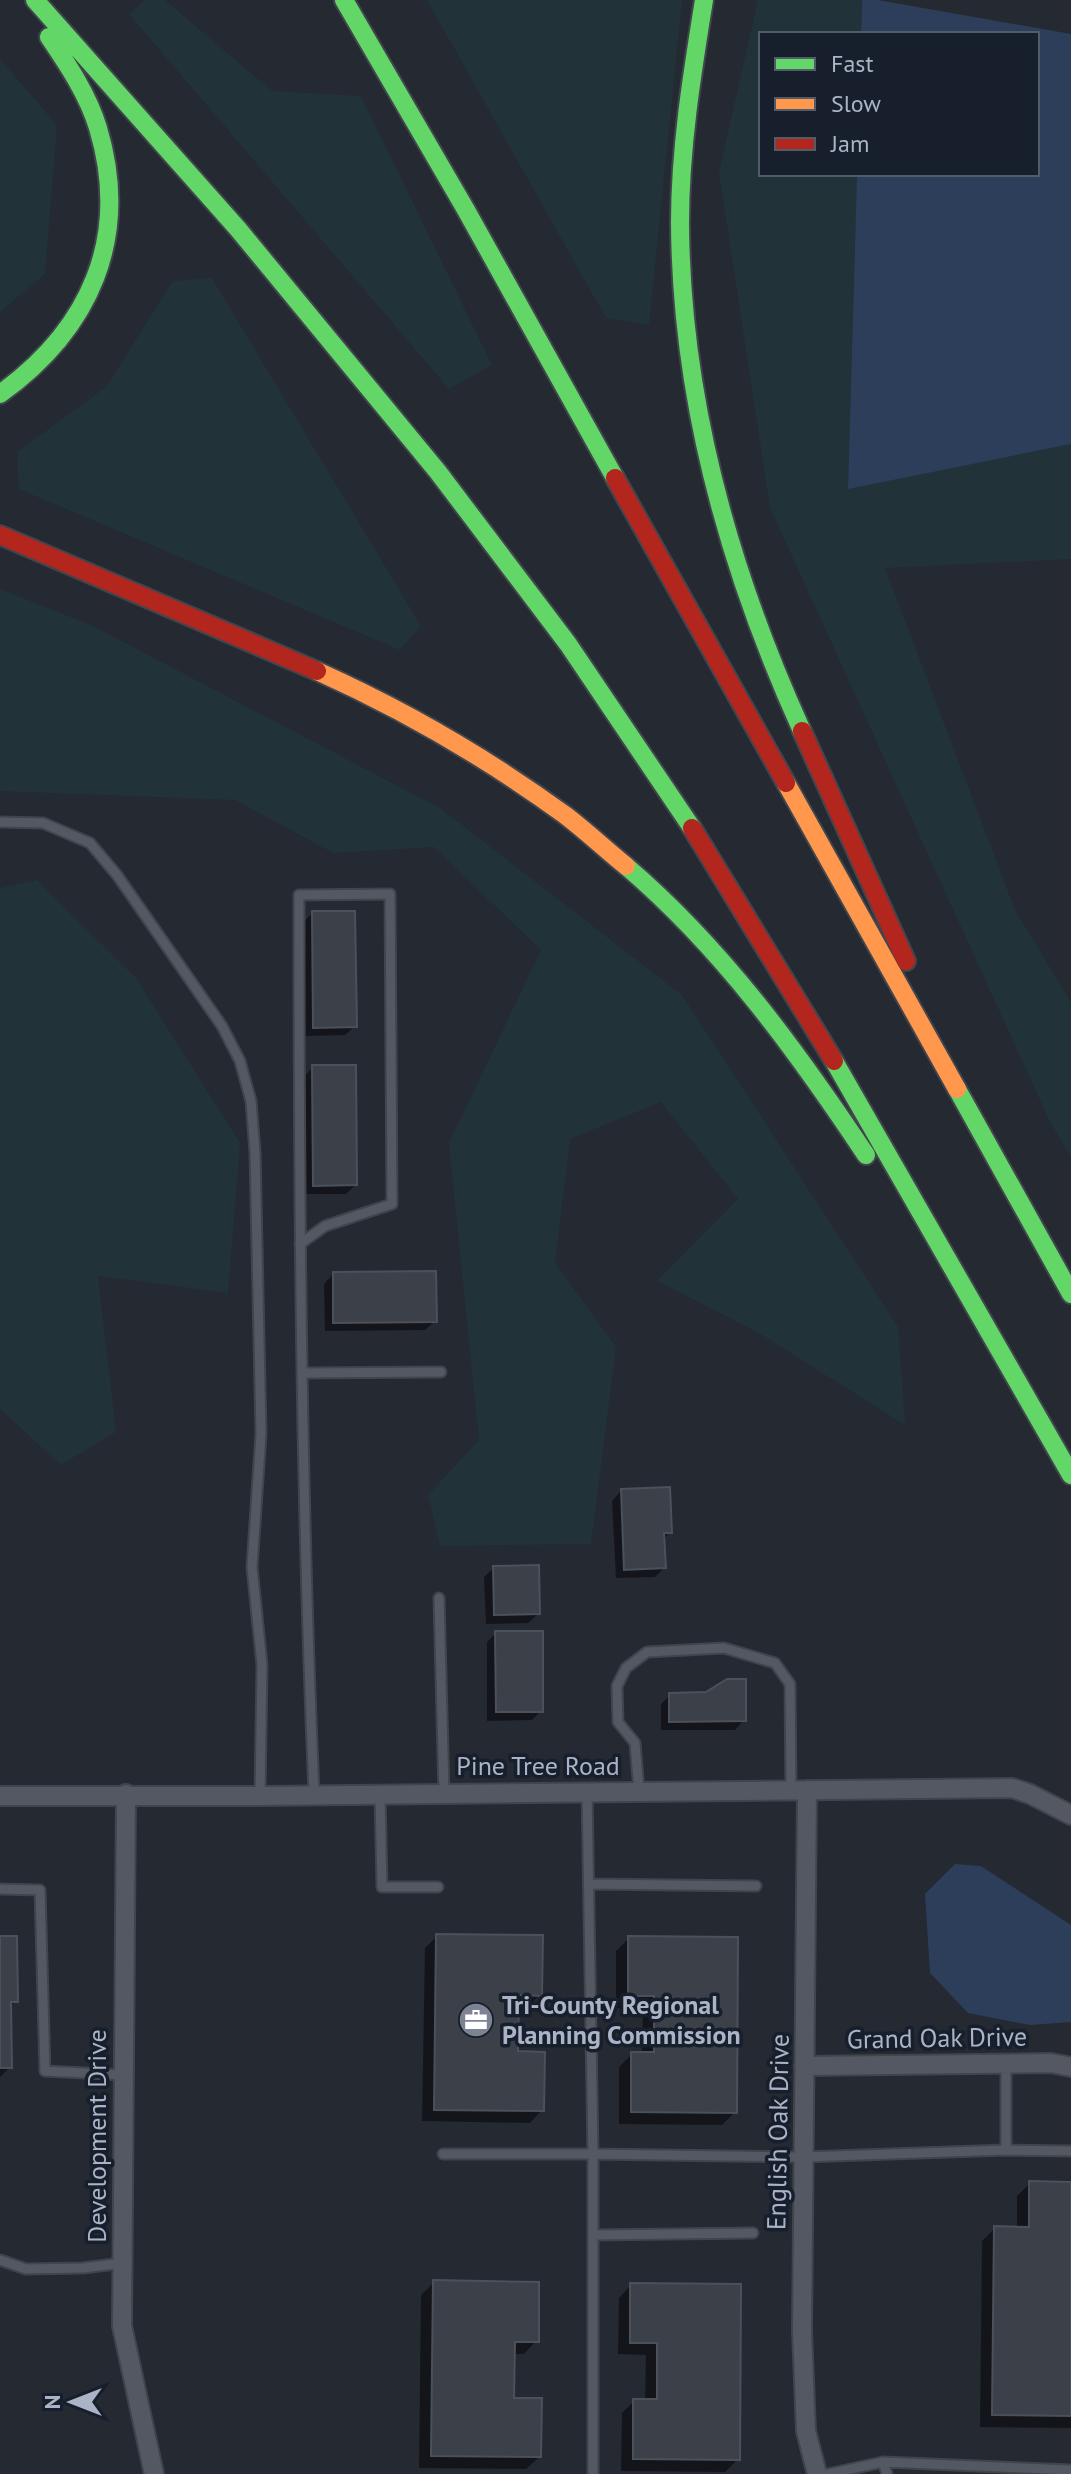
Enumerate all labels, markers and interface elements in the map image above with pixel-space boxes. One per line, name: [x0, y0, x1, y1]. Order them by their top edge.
legend: [759, 32, 1039, 176]
text: Fast: [831, 48, 874, 79]
text: Slow: [831, 88, 881, 119]
text: Jam: [830, 128, 869, 159]
street label: Pine Tree Road: [456, 1749, 620, 1782]
place label: Tri-County Regional Planning Commission: [502, 1988, 741, 2051]
office icon: Tri-County Regional Planning Commission: [457, 2001, 495, 2039]
street label: Grand Oak Drive: [847, 2019, 1027, 2056]
street label: Development Drive: [80, 2029, 113, 2243]
street label: English Oak Drive: [759, 2034, 796, 2230]
north arrow: [32, 2362, 112, 2442]
text: N: [38, 2395, 66, 2409]

